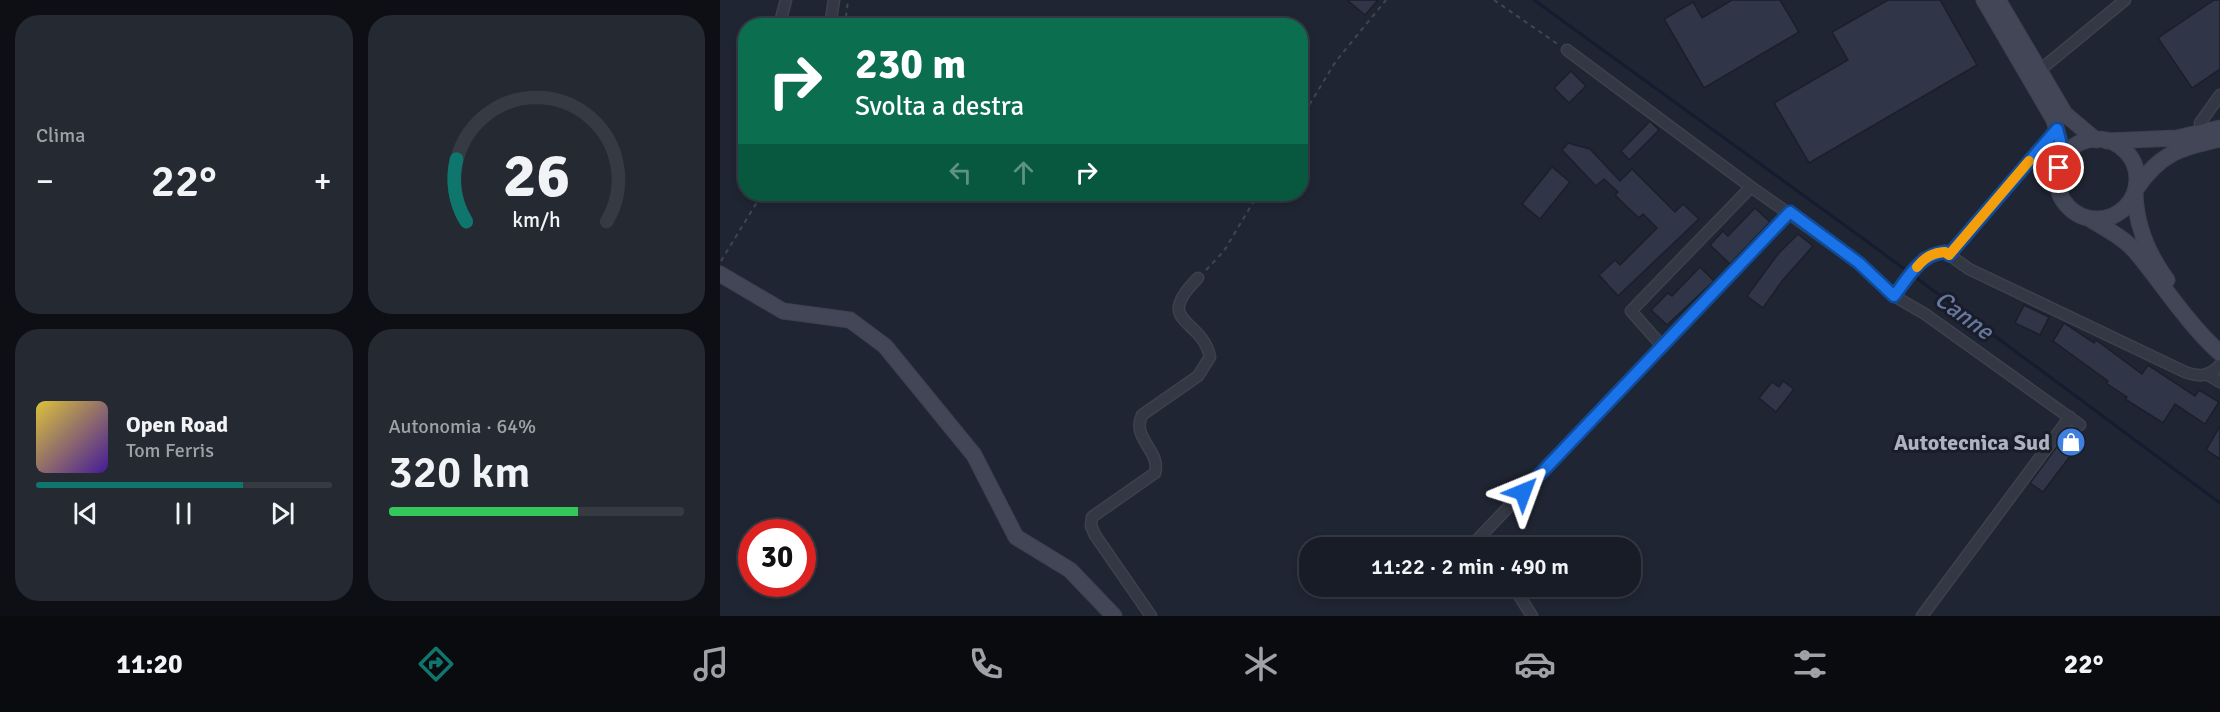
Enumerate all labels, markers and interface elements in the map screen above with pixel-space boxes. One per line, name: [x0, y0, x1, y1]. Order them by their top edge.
text: 230 m: [855, 39, 966, 90]
icon: right: [756, 42, 834, 120]
text: Svolta a destra: [855, 90, 1024, 123]
text: Clima: [36, 123, 85, 148]
text: 26: [503, 137, 570, 214]
pin: [2033, 142, 2084, 193]
icon: arrive: [2042, 151, 2075, 184]
text: 22°: [151, 154, 217, 209]
icon: left: [944, 156, 977, 189]
icon: ahead: [1007, 156, 1040, 189]
icon: right: [1070, 156, 1103, 189]
text: −: [36, 161, 54, 202]
text: +: [314, 161, 331, 202]
text: km/h: [512, 207, 561, 233]
water label: Canne: [1929, 284, 2000, 347]
text: Open Road: [126, 411, 228, 438]
text: Autonomia · 64%: [389, 414, 536, 439]
shop icon: Autotecnica Sud: [2055, 426, 2087, 458]
place label: Autotecnica Sud: [1894, 429, 2050, 456]
text: Tom Ferris: [126, 438, 214, 463]
text: 320 km: [389, 445, 531, 500]
position arrow: [1491, 460, 1555, 524]
icon: previous: [69, 497, 102, 530]
icon: pause: [167, 497, 200, 530]
icon: next: [266, 497, 299, 530]
speed limit sign: 30: [738, 519, 816, 597]
text: 11:22 · 2 min · 490 m: [1371, 553, 1569, 580]
icon: directions: [415, 643, 457, 685]
icon: music: [690, 643, 732, 685]
icon: phone: [965, 643, 1007, 685]
icon: climate: [1240, 643, 1282, 685]
icon: car: [1514, 643, 1556, 685]
icon: filters: [1789, 643, 1831, 685]
text: 11:20: [116, 648, 183, 681]
text: 22°: [2064, 648, 2104, 681]

